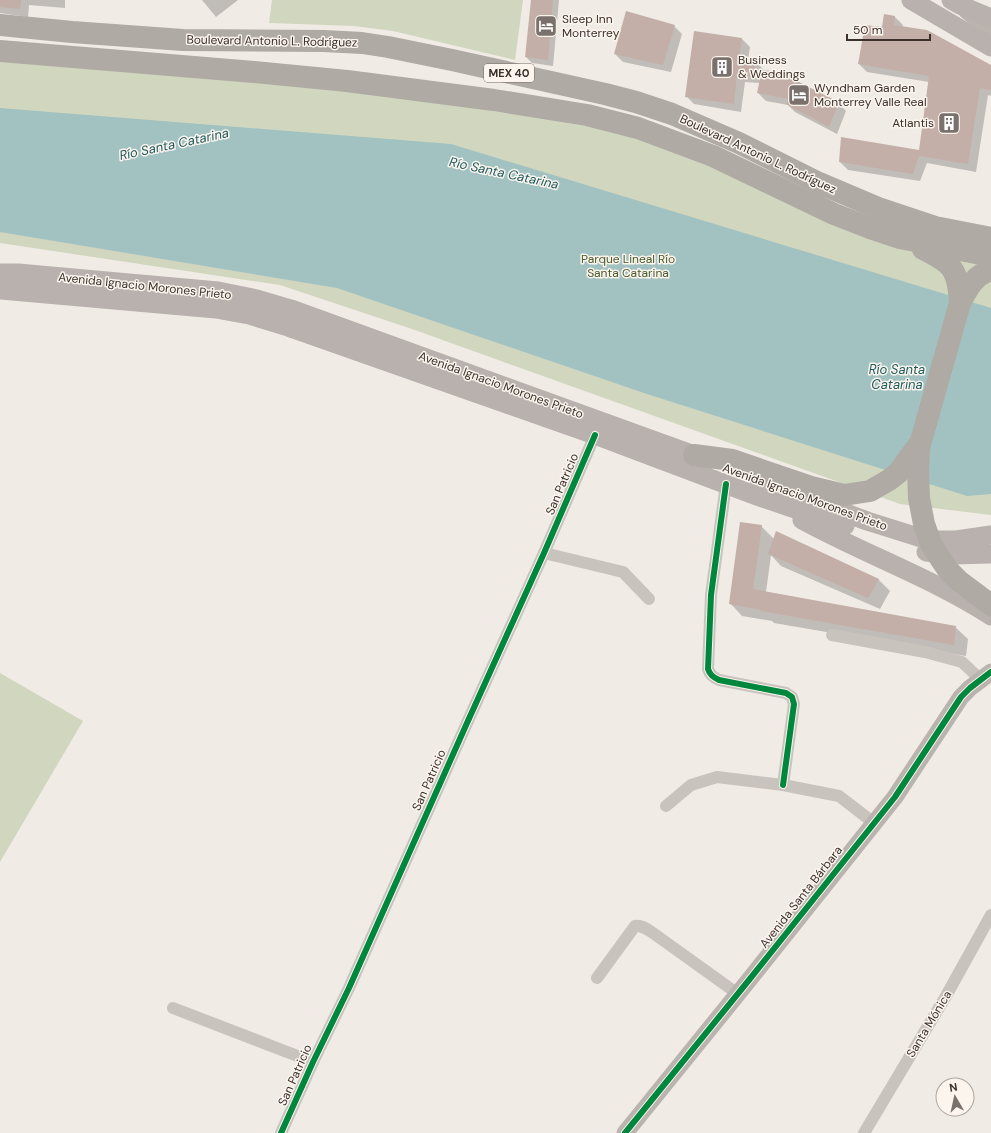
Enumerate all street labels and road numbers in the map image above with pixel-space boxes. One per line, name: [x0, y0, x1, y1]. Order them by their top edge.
street label: Boulevard Antonio L. Rodríguez: [186, 32, 358, 50]
road number: MEX 40: [484, 64, 534, 82]
street label: Boulevard Antonio L. Rodríguez: [677, 111, 839, 197]
street label: Avenida Ignacio Morones Prieto: [58, 269, 232, 303]
street label: Avenida Ignacio Morones Prieto: [416, 348, 586, 422]
street label: San Patricio: [542, 451, 582, 517]
street label: Avenida Ignacio Morones Prieto: [720, 460, 890, 534]
street label: San Patricio: [408, 747, 450, 813]
street label: Avenida Santa Bárbara: [756, 843, 846, 951]
street label: Santa Mónica: [903, 988, 955, 1060]
street label: San Patricio: [274, 1042, 316, 1108]

